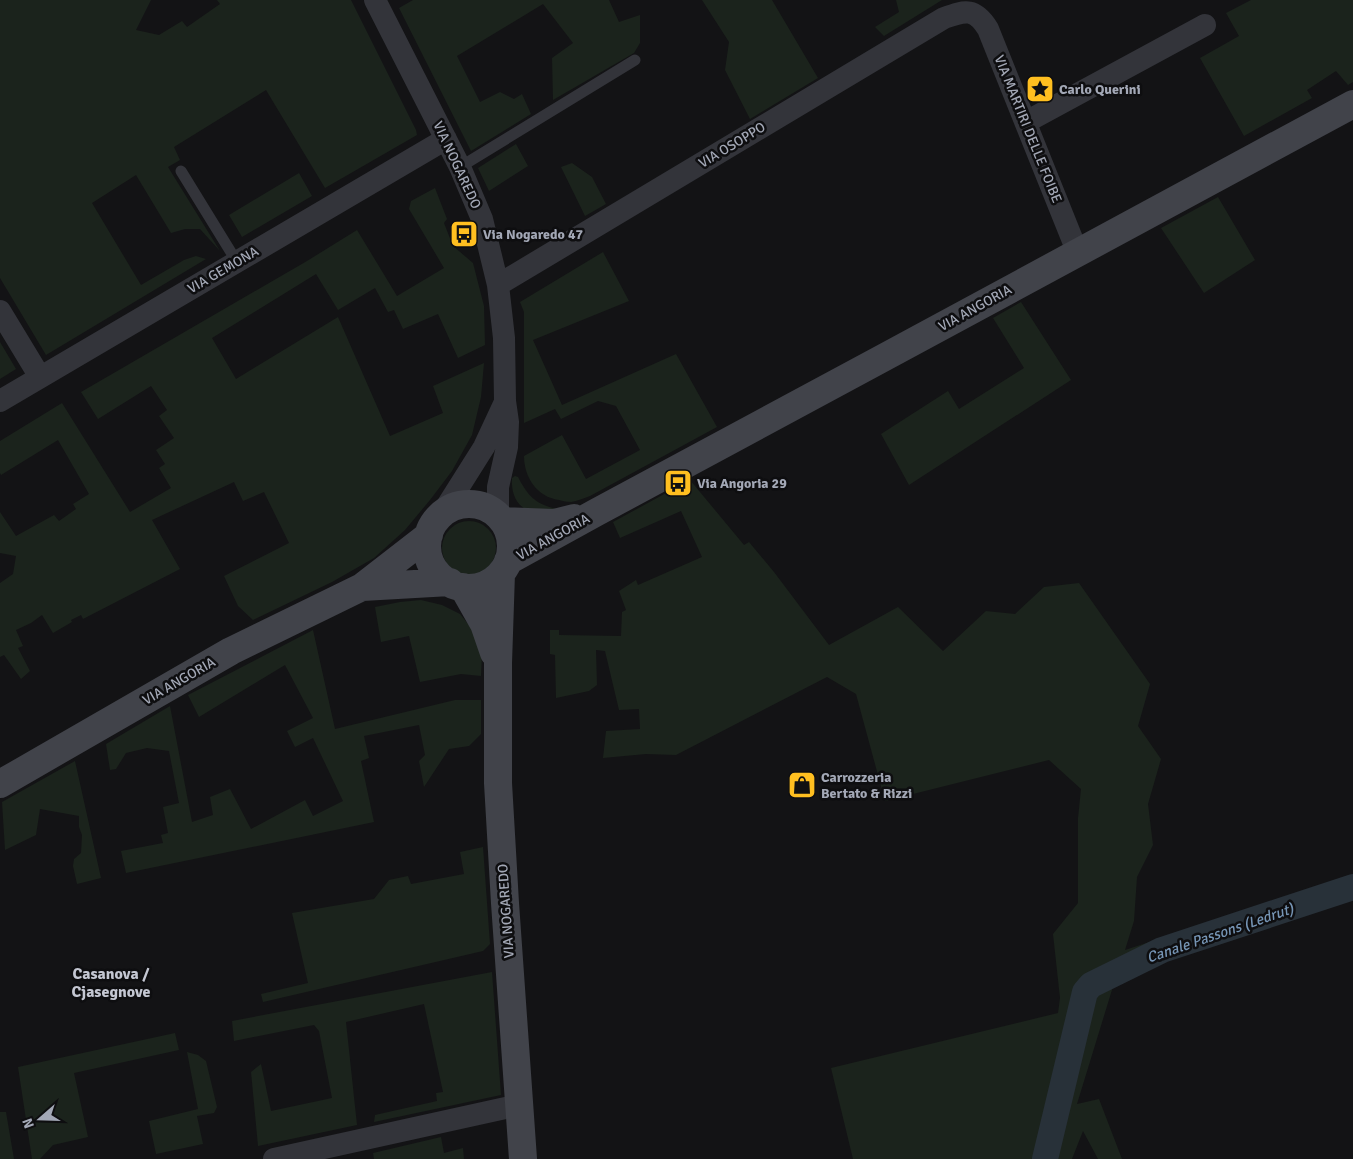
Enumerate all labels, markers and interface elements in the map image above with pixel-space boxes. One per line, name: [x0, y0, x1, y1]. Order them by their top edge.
street label: VIA MARTIRI DELLE FOIBE: [991, 53, 1065, 205]
place icon: Carlo Querini: [1025, 74, 1055, 104]
place label: Carlo Querini: [1059, 81, 1141, 98]
street label: VIA NOGAREDO: [429, 118, 485, 212]
street label: VIA OSOPPO: [695, 118, 769, 172]
bus stop icon: Via Nogaredo 47: [449, 219, 479, 249]
place label: Via Nogaredo 47: [483, 226, 583, 243]
street label: VIA GEMONA: [184, 243, 262, 297]
street label: VIA ANGORIA: [935, 281, 1015, 335]
bus stop icon: Via Angoria 29: [663, 468, 693, 498]
place label: Via Angoria 29: [697, 475, 787, 492]
street label: VIA ANGORIA: [513, 510, 593, 564]
street label: VIA ANGORIA: [140, 653, 219, 709]
place label: Carrozzeria Bertato & Rizzi: [821, 769, 912, 802]
shop icon: Carrozzeria Bertato & Rizzi: [787, 770, 817, 800]
street label: VIA NOGAREDO: [494, 863, 518, 959]
water label: Canale Passons (Ledrut): [1144, 899, 1297, 967]
district label: Casanova / Cjasegnove: [72, 964, 150, 1002]
north arrow: [15, 1094, 65, 1144]
text: N: [19, 1116, 38, 1131]

